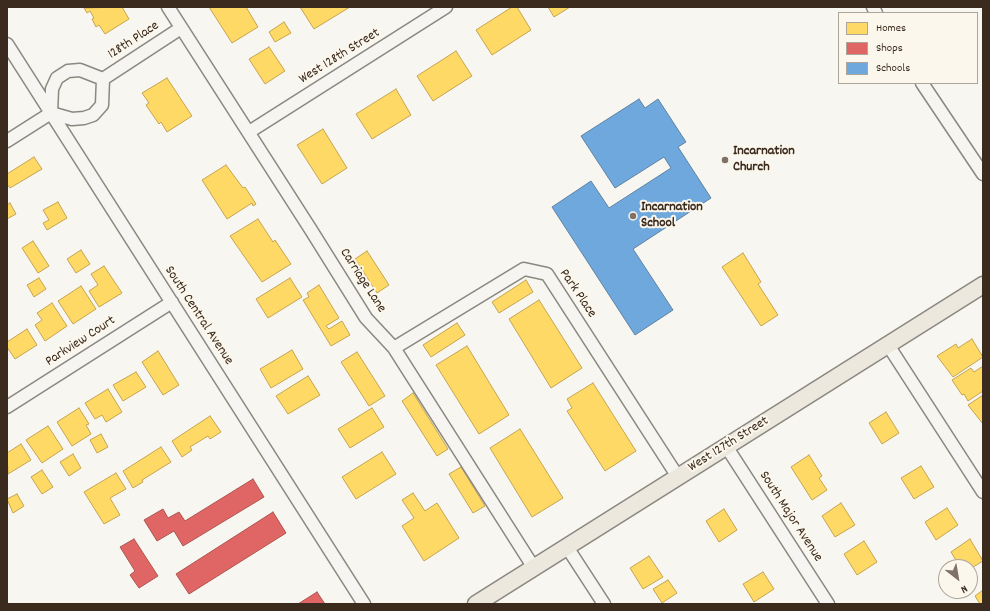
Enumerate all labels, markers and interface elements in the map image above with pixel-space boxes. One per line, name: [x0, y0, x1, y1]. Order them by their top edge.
legend: [838, 12, 978, 84]
street label: 128th Place: [105, 18, 163, 64]
text: Homes: [876, 20, 906, 37]
street label: West 128th Street: [297, 25, 383, 89]
text: Shops: [876, 40, 903, 57]
text: Schools: [876, 60, 910, 77]
place label: Incarnation Church: [733, 144, 795, 176]
marker: Incarnation Church: [720, 155, 730, 165]
place label: Incarnation School: [641, 200, 703, 232]
marker: Incarnation School: [628, 211, 638, 221]
street label: Carriage Lane: [335, 246, 389, 316]
street label: South Central Avenue: [160, 263, 236, 369]
street label: Park Place: [555, 266, 599, 322]
street label: Parkview Court: [43, 313, 119, 371]
street label: West 127th Street: [686, 414, 772, 476]
street label: South Major Avenue: [754, 469, 826, 565]
north arrow: [938, 559, 978, 599]
text: N: [957, 580, 970, 597]

